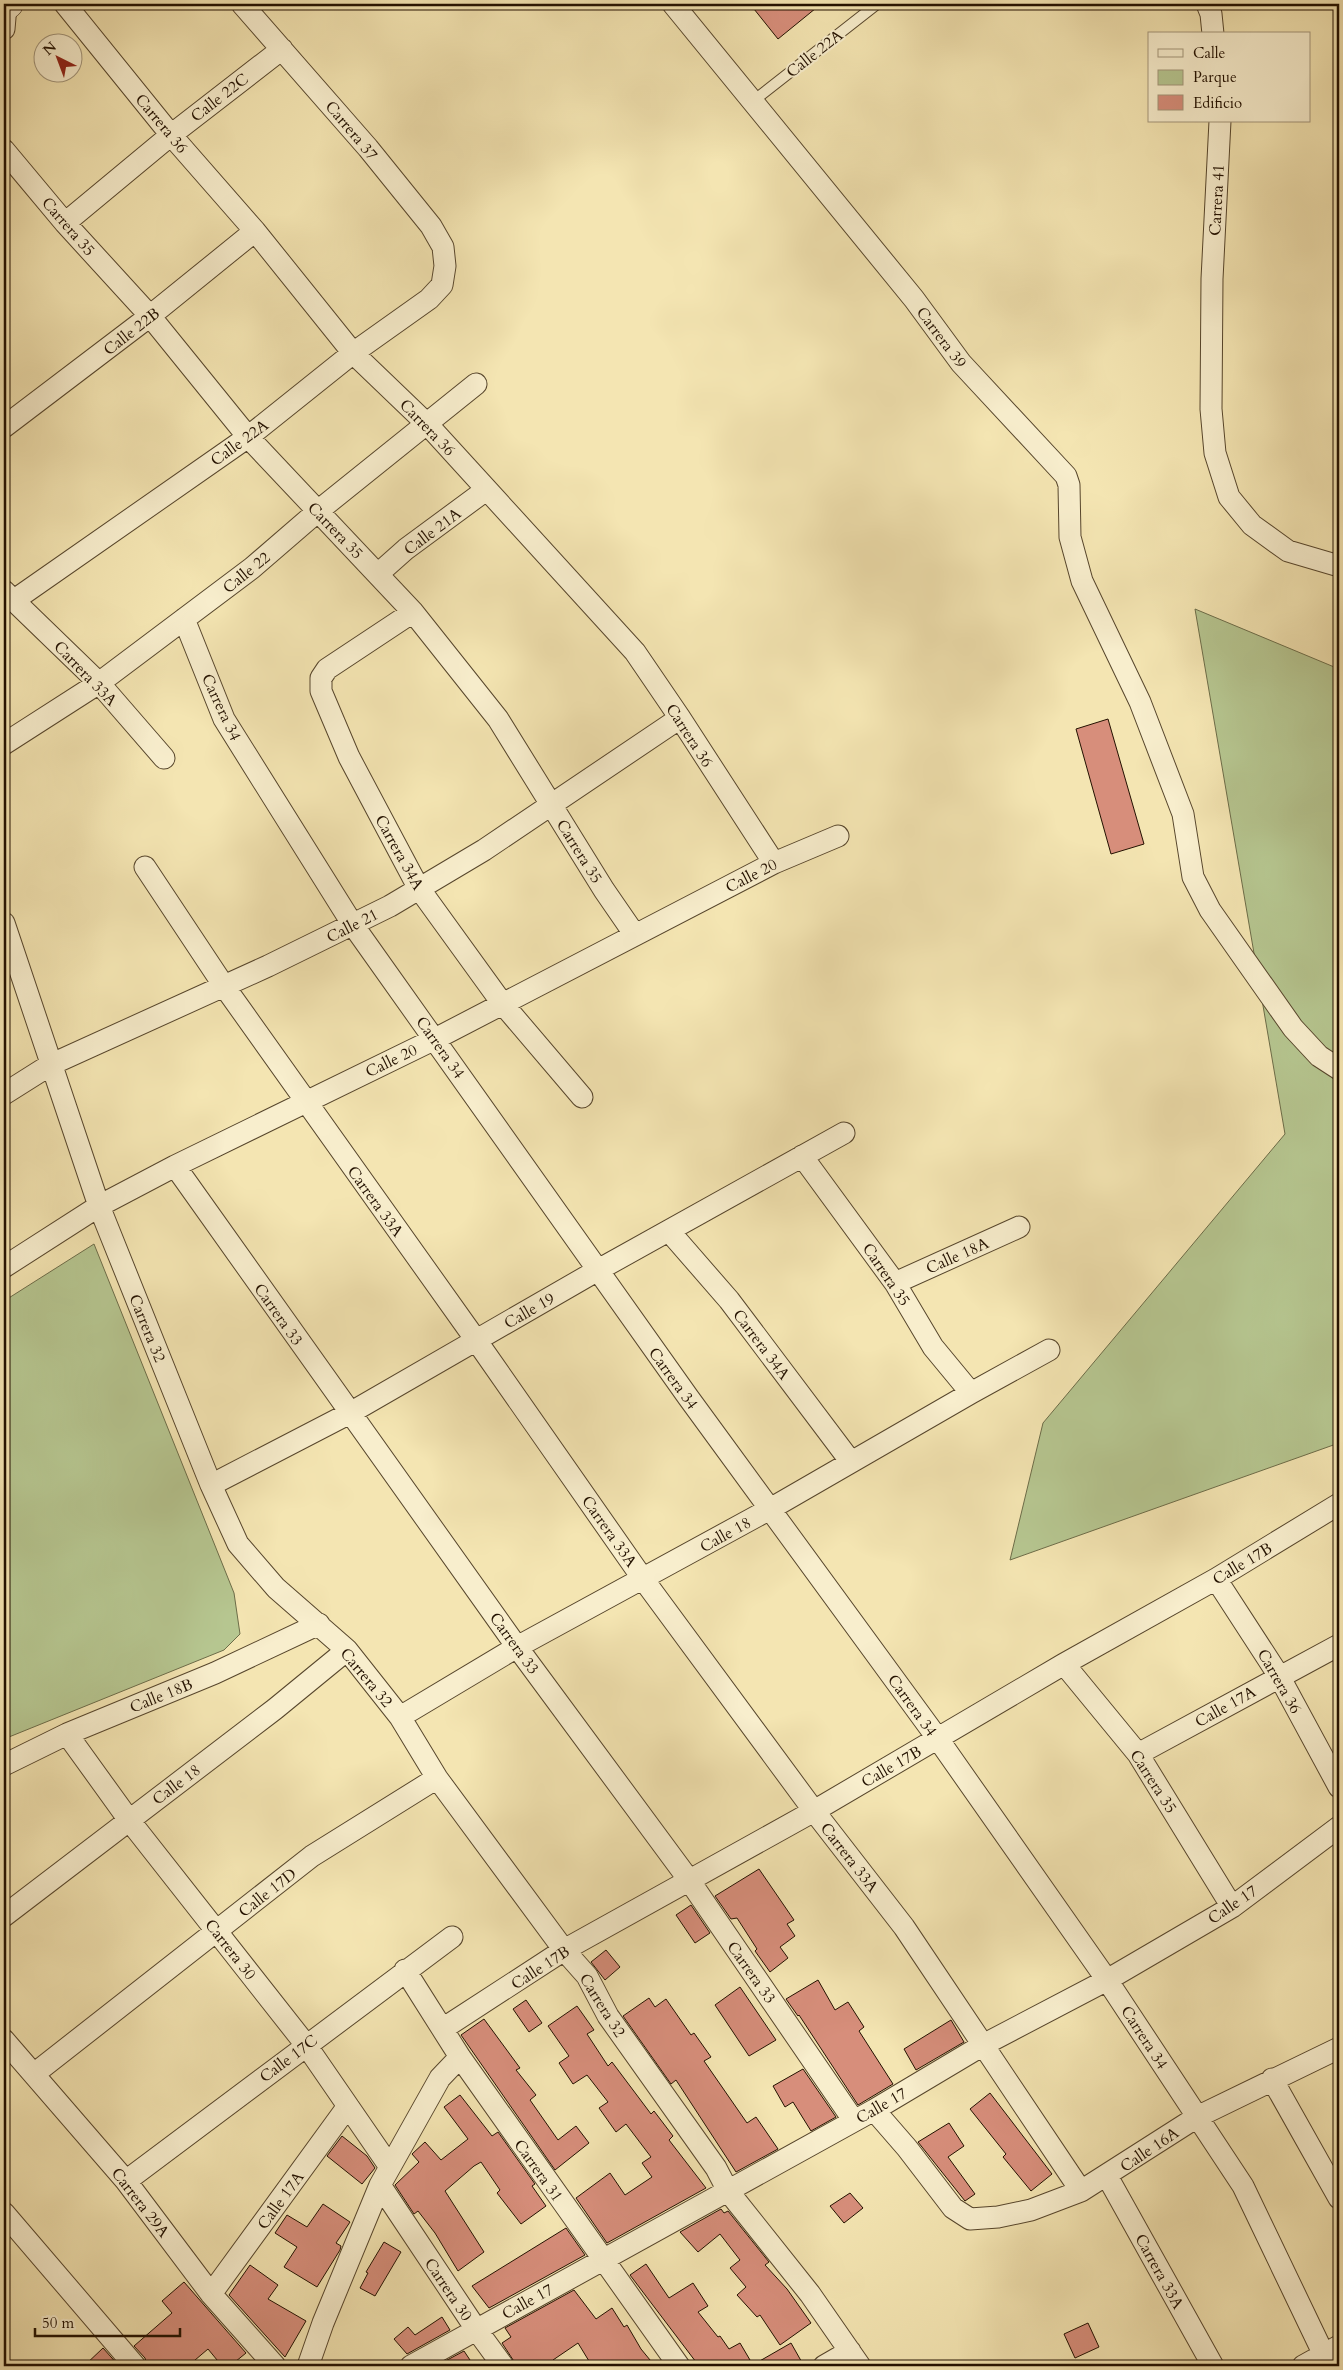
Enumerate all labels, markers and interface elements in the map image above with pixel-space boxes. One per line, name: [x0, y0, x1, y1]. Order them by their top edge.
street label: Calle 22A: [782, 24, 848, 83]
north arrow: [32, 32, 82, 82]
legend: [1148, 32, 1310, 122]
text: N: [39, 38, 61, 60]
text: Calle: [1193, 43, 1226, 63]
text: Parque: [1193, 67, 1237, 87]
street label: Calle 22C: [186, 68, 253, 127]
street label: Carrera 36: [130, 89, 193, 158]
text: Edificio: [1193, 93, 1242, 113]
street label: Carrera 37: [320, 96, 383, 165]
street label: Carrera 41: [1204, 164, 1230, 236]
street label: Carrera 35: [36, 192, 100, 261]
street label: Carrera 39: [911, 302, 972, 373]
street label: Calle 22B: [99, 303, 165, 361]
street label: Carrera 36: [395, 394, 460, 461]
street label: Calle 22A: [206, 414, 274, 471]
street label: Carrera 35: [303, 497, 368, 564]
street label: Calle 21A: [399, 503, 466, 561]
street label: Calle 22: [218, 547, 275, 599]
street label: Carrera 33A: [49, 636, 122, 712]
street label: Carrera 34: [196, 670, 246, 744]
street label: Carrera 36: [660, 700, 718, 772]
street label: Carrera 34A: [369, 811, 429, 895]
street label: Carrera 35: [551, 815, 607, 888]
street label: Calle 20: [722, 854, 781, 898]
street label: Calle 21: [323, 904, 382, 948]
street label: Carrera 34: [411, 1012, 470, 1083]
street label: Calle 20: [362, 1039, 421, 1083]
street label: Carrera 33A: [342, 1162, 409, 1242]
street label: Calle 18A: [923, 1232, 993, 1280]
street label: Carrera 35: [857, 1239, 915, 1310]
street label: Carrera 33: [249, 1279, 308, 1350]
street label: Calle 19: [500, 1288, 559, 1334]
street label: Carrera 32: [123, 1291, 171, 1366]
street label: Carrera 34A: [727, 1305, 795, 1385]
street label: Carrera 34: [643, 1343, 703, 1414]
street label: Carrera 33A: [576, 1491, 642, 1572]
street label: Calle 18: [696, 1512, 755, 1558]
street label: Calle 17B: [1209, 1537, 1277, 1590]
street label: Carrera 33: [484, 1608, 544, 1679]
street label: Carrera 32: [335, 1643, 398, 1712]
street label: Carrera 36: [1252, 1645, 1307, 1718]
street label: Carrera 34: [882, 1670, 942, 1741]
street label: Calle 18B: [127, 1673, 196, 1719]
street label: Calle 17A: [1191, 1681, 1260, 1733]
street label: Calle 17B: [857, 1741, 926, 1793]
street label: Carrera 35: [1124, 1746, 1182, 1818]
street label: Calle 18: [148, 1759, 205, 1810]
street label: Carrera 33A: [815, 1818, 884, 1898]
street label: Calle 17D: [234, 1863, 301, 1922]
street label: Calle 17: [1204, 1880, 1262, 1929]
street label: Carrera 30: [200, 1915, 261, 1985]
street label: Carrera 33: [722, 1937, 781, 2008]
street label: Calle 17B: [507, 1941, 574, 1995]
street label: Carrera 32: [574, 1969, 630, 2042]
street label: Carrera 34: [1115, 2002, 1173, 2074]
street label: Calle 17C: [255, 2030, 322, 2088]
street label: Calle 17: [852, 2083, 911, 2129]
street label: Calle 16A: [1116, 2122, 1184, 2178]
street label: Carrera 31: [509, 2135, 568, 2206]
street label: Carrera 29A: [106, 2163, 175, 2243]
street label: Calle 17A: [252, 2167, 310, 2234]
street label: Carrera 33A: [1129, 2230, 1189, 2314]
street label: Carrera 30: [419, 2254, 477, 2325]
street label: Calle 17: [498, 2279, 557, 2325]
scale bar: [35, 2305, 180, 2337]
text: 50 m: [42, 2313, 74, 2333]

